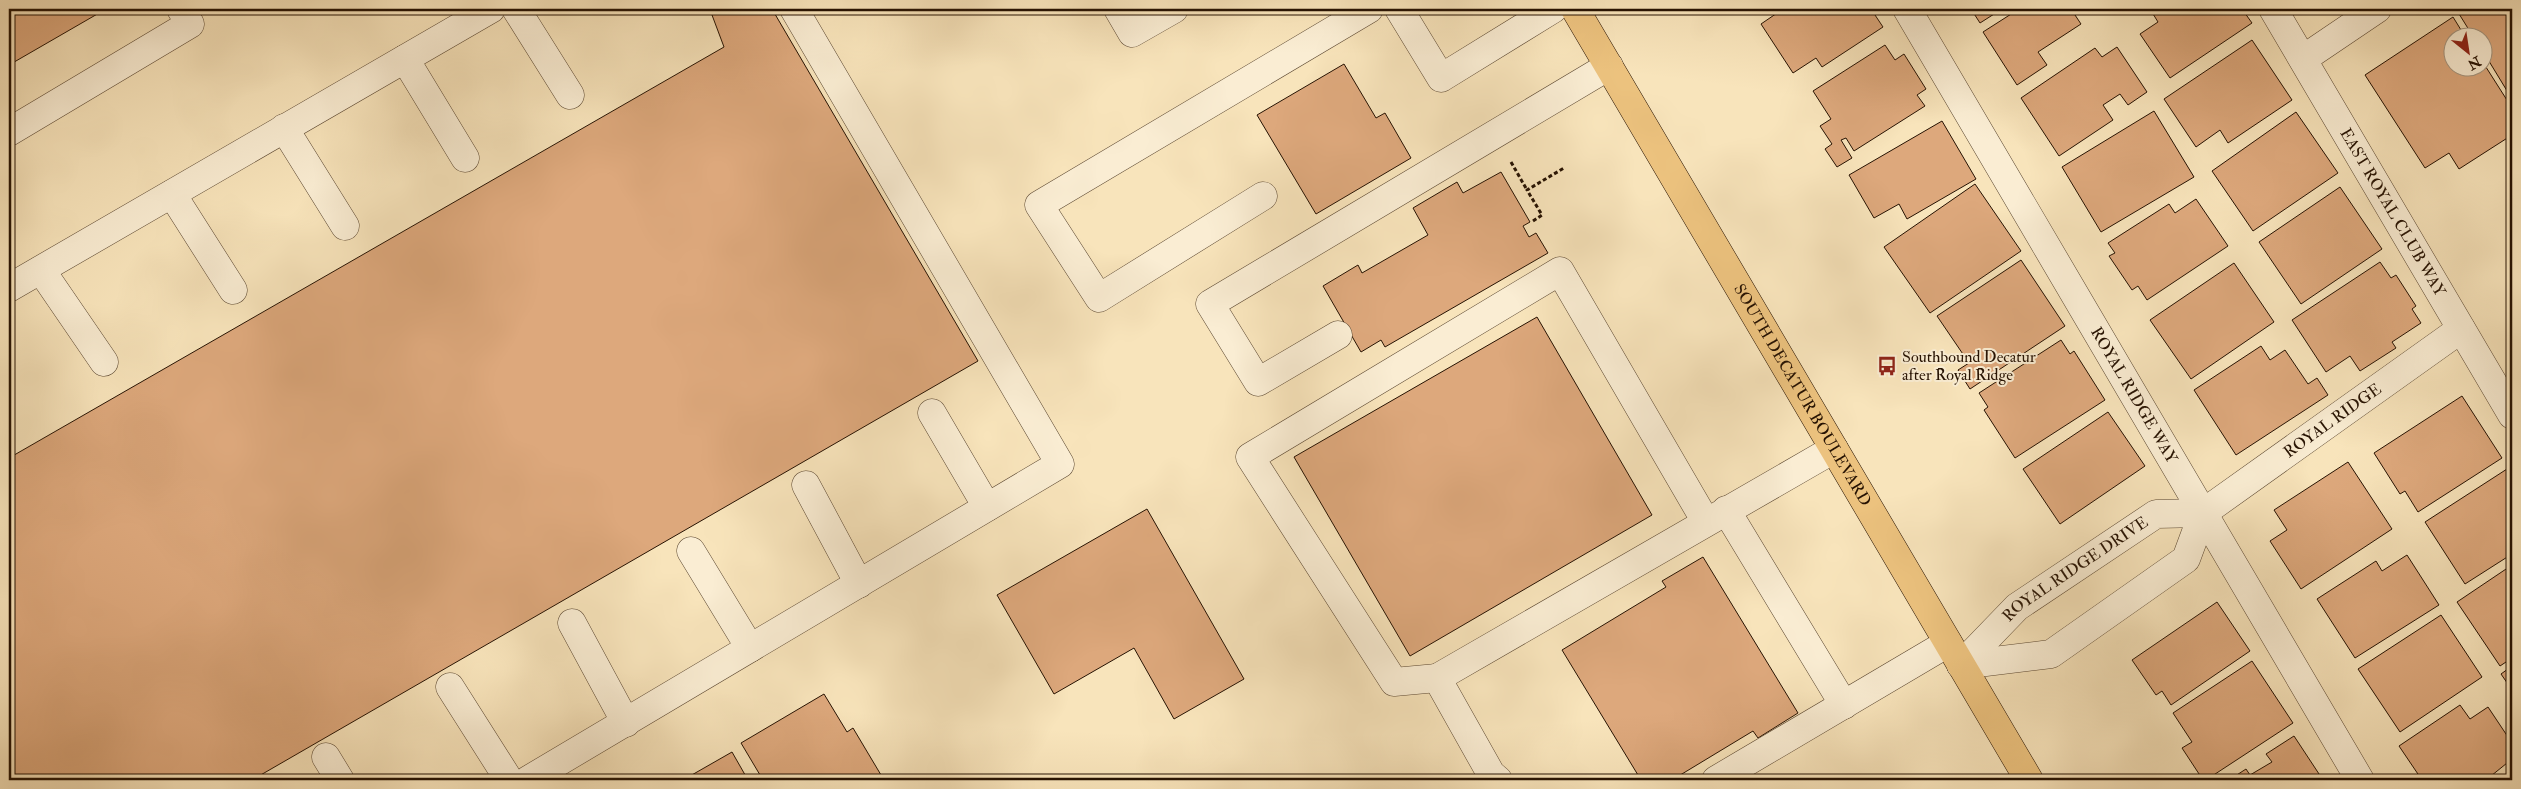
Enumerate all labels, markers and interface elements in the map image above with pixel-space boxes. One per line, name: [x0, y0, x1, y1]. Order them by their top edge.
north arrow: [2444, 28, 2494, 78]
text: N: [2464, 52, 2485, 74]
street label: EAST ROYAL CLUB WAY: [2335, 125, 2450, 301]
street label: SOUTH DECATUR BOULEVARD: [1729, 280, 1875, 510]
street label: ROYAL RIDGE WAY: [2086, 324, 2182, 468]
place label: Southbound Decatur after Royal Ridge: [1902, 347, 2036, 385]
bus stop icon: Southbound Decatur after Royal Ridge: [1876, 355, 1898, 377]
street label: ROYAL RIDGE: [2280, 379, 2385, 462]
street label: ROYAL RIDGE DRIVE: [1998, 512, 2152, 626]

